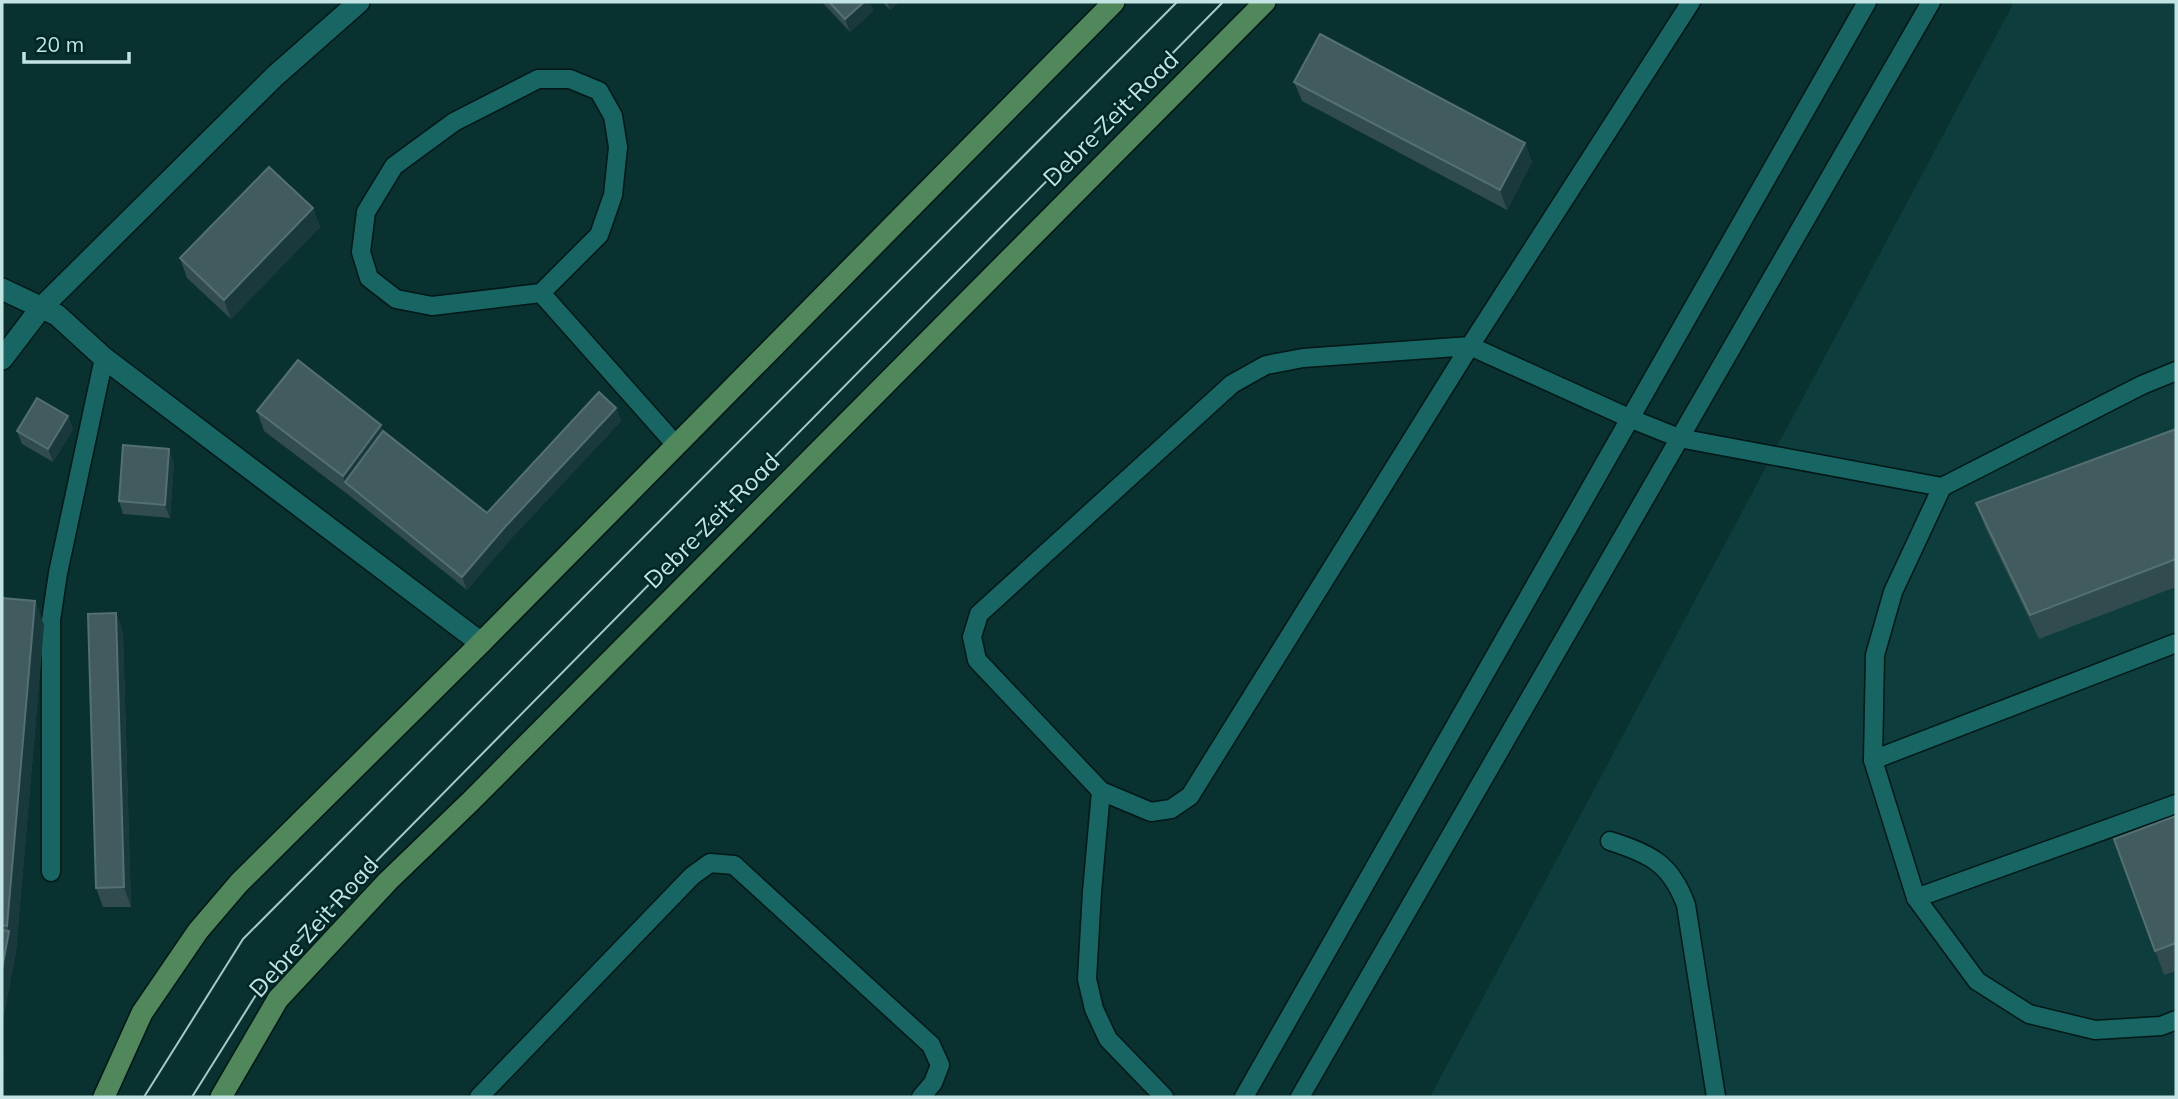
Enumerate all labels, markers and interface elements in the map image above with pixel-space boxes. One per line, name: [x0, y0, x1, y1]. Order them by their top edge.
scale bar: [24, 21, 130, 65]
text: 20 m: [35, 31, 84, 57]
street label: Debre Zeit Road: [1036, 44, 1184, 192]
street label: Debre Zeit Road: [637, 446, 785, 594]
street label: Debre Zeit Road: [242, 850, 384, 1003]

